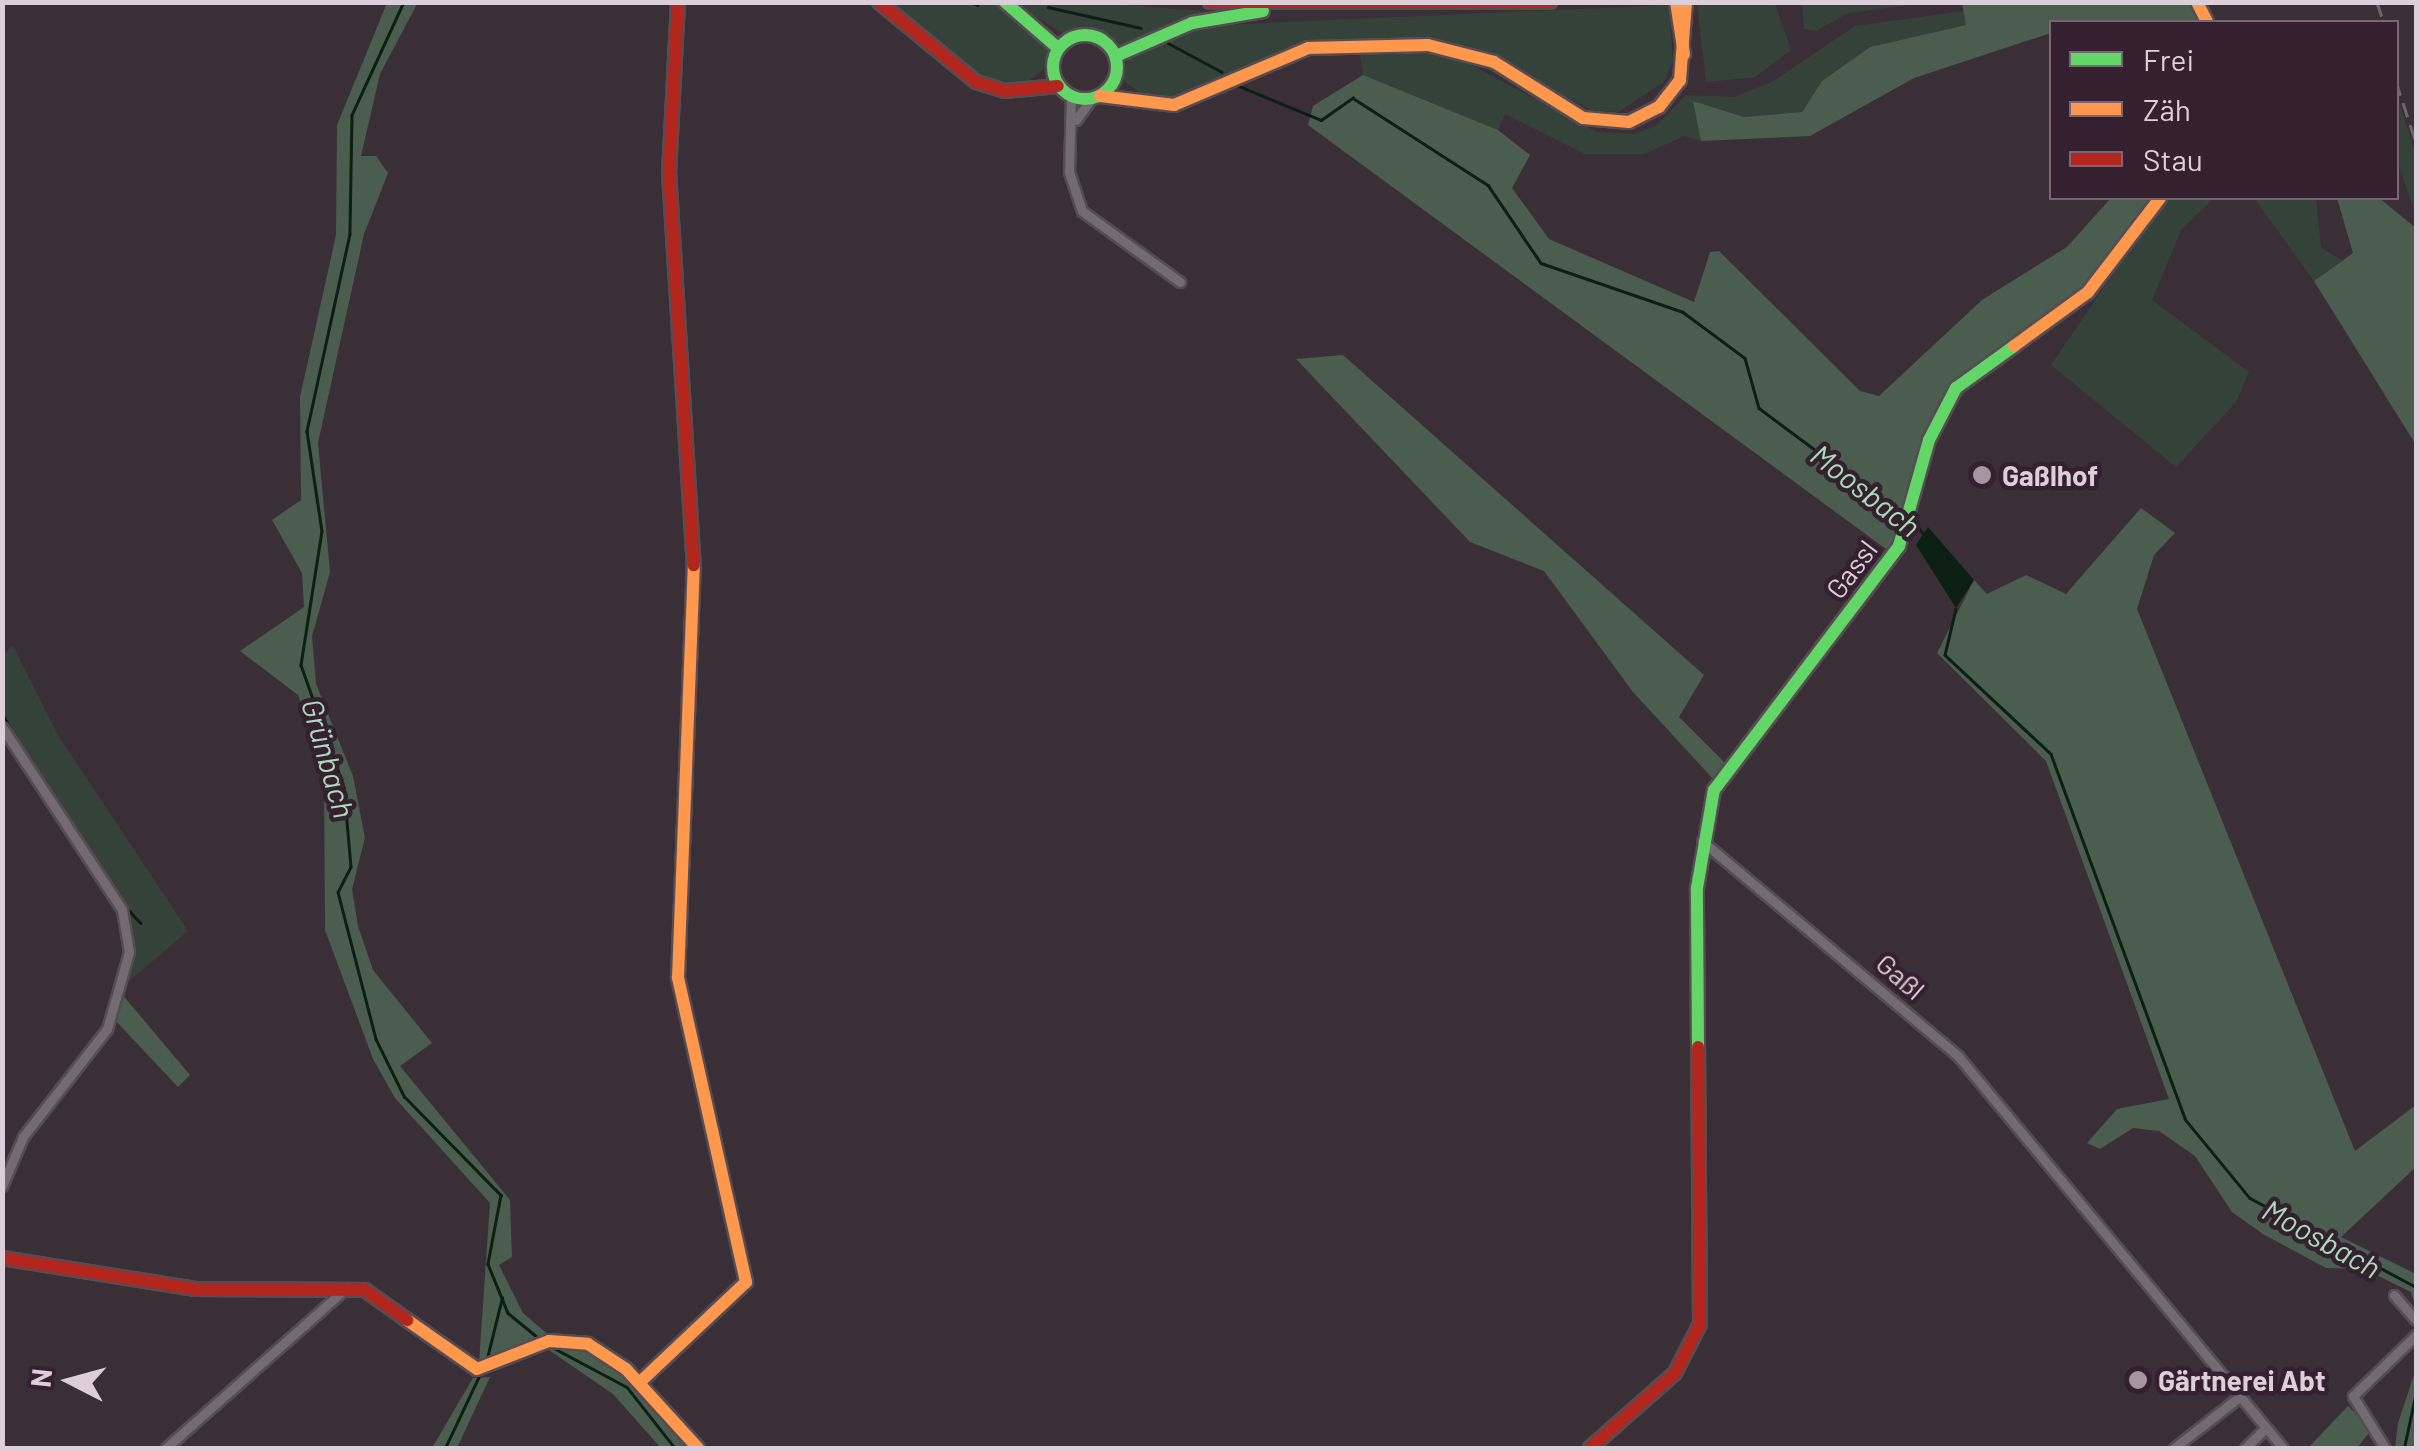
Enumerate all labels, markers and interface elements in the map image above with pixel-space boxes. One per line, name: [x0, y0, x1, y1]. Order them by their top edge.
legend: [2049, 20, 2399, 200]
text: Frei: [2143, 41, 2194, 77]
text: Zäh: [2143, 91, 2191, 127]
text: Stau: [2143, 141, 2203, 177]
water label: Moosbach: [1804, 436, 1928, 544]
place label: Gaßlhof: [2002, 458, 2098, 492]
marker: Gaßlhof: [1971, 464, 1993, 486]
street label: Gassl: [1818, 533, 1884, 605]
water label: Grünbach: [295, 694, 363, 822]
street label: Gaßl: [1870, 946, 1932, 1006]
water label: Moosbach: [2257, 1191, 2387, 1285]
north arrow: [20, 1331, 120, 1431]
place label: Gärtnerei Abt: [2158, 1363, 2326, 1397]
text: N: [22, 1367, 58, 1389]
marker: Gärtnerei Abt: [2127, 1369, 2149, 1391]

